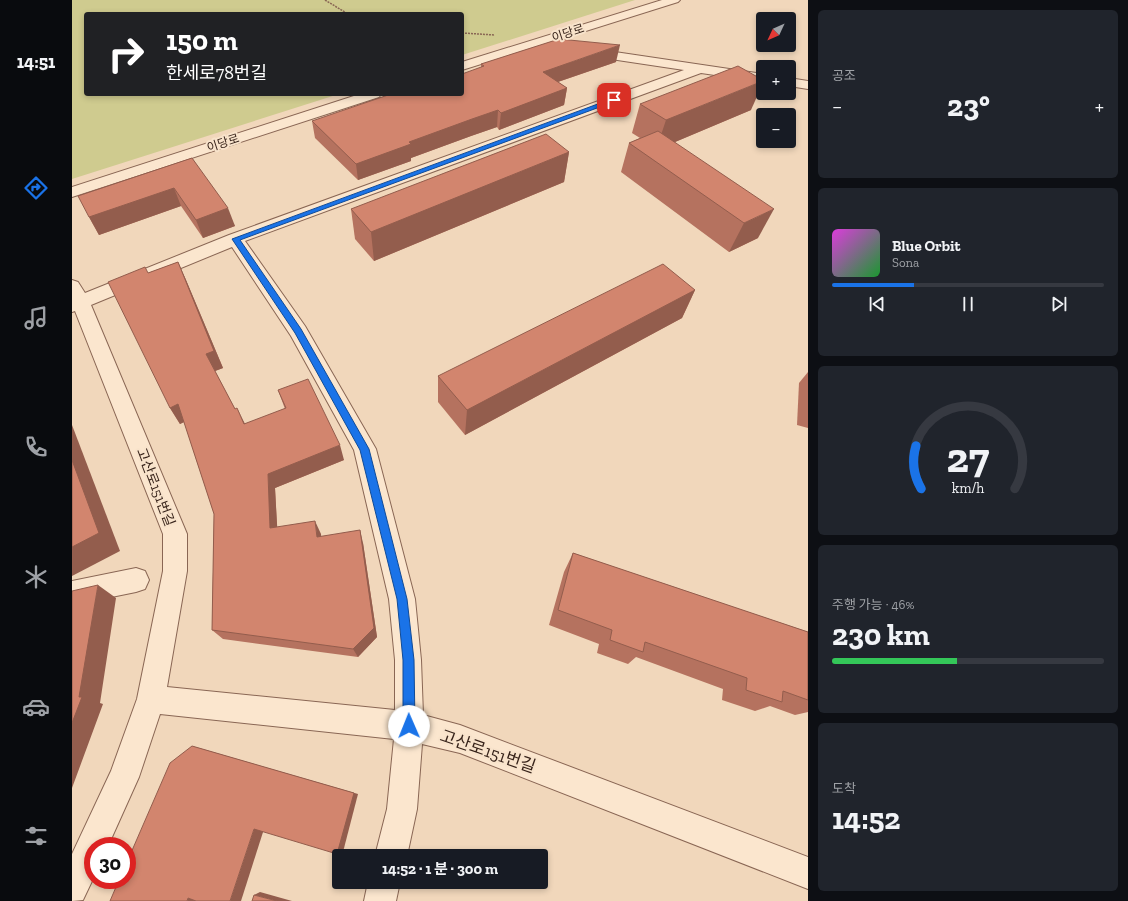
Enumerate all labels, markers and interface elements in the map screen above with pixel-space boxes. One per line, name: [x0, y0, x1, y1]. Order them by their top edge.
north arrow: [756, 12, 796, 52]
map controls: [756, 12, 796, 148]
street label: 이당로: [550, 21, 586, 45]
text: 150 m: [166, 24, 238, 57]
icon: right: [100, 28, 152, 80]
text: 14:51: [17, 51, 55, 73]
button: +: [756, 60, 796, 100]
text: 한세로78번길: [166, 62, 267, 84]
text: 공조: [832, 68, 856, 83]
pin: [597, 83, 631, 117]
text: 23°: [947, 88, 990, 124]
icon: arrive: [603, 89, 625, 111]
text: −: [832, 93, 842, 120]
text: +: [1095, 93, 1104, 120]
button: −: [756, 108, 796, 148]
street label: 이당로: [205, 131, 241, 155]
icon: directions: [22, 174, 50, 202]
text: Blue Orbit: [892, 237, 960, 255]
text: Sona: [892, 255, 919, 270]
icon: previous: [866, 293, 888, 315]
icon: pause: [957, 293, 979, 315]
icon: next: [1048, 293, 1070, 315]
icon: music: [22, 304, 50, 332]
text: 27: [947, 432, 990, 482]
icon: phone: [22, 433, 50, 461]
street label: 고산로151번길: [133, 446, 178, 529]
text: km/h: [952, 479, 984, 496]
icon: climate: [22, 563, 50, 591]
text: 주행 가능 · 46%: [832, 597, 914, 612]
text: 230 km: [832, 617, 930, 653]
icon: car: [22, 693, 50, 721]
position arrow: [388, 705, 430, 747]
street label: 고산로151번길: [437, 725, 539, 777]
text: 도착: [832, 781, 856, 796]
text: 14:52: [832, 801, 900, 837]
icon: filters: [22, 822, 50, 850]
speed limit sign: 30: [84, 837, 136, 889]
text: 14:52 · 1 분 · 300 m: [382, 860, 498, 878]

